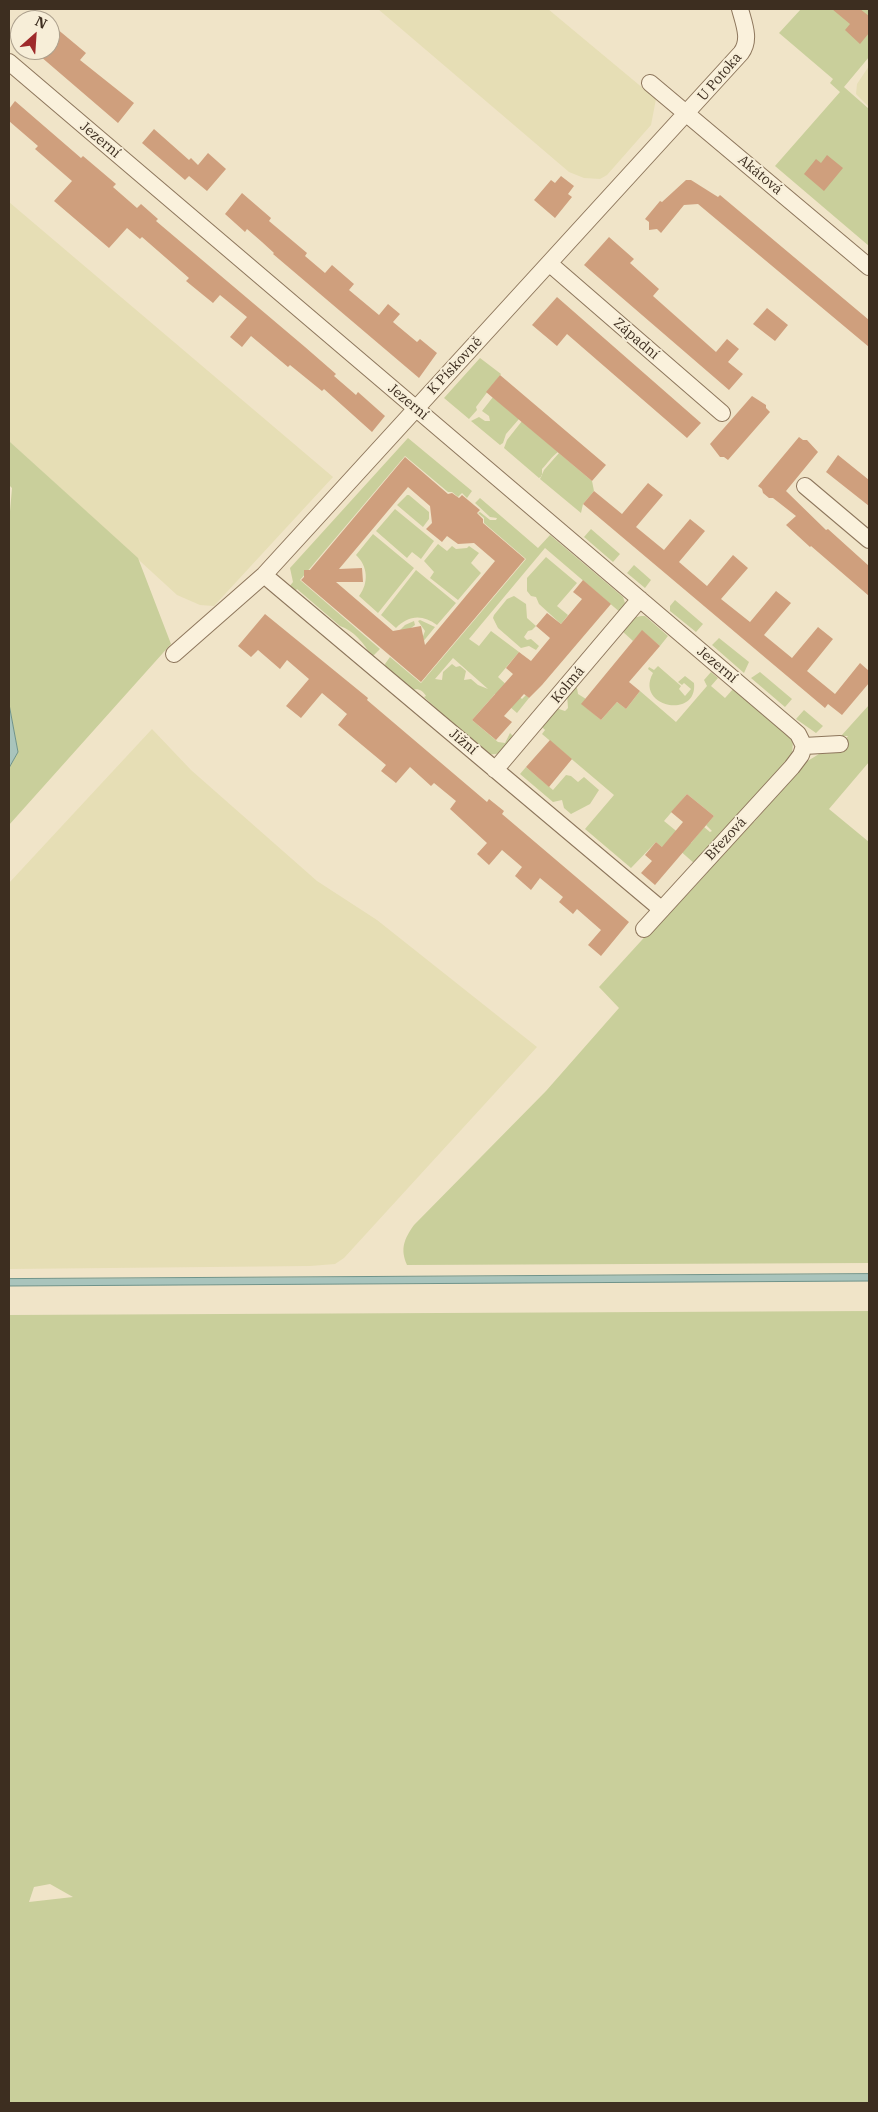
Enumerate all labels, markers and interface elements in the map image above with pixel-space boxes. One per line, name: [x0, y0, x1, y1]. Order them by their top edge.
north arrow: [10, 10, 60, 60]
text: N: [32, 12, 50, 33]
street label: U Potoka: [694, 49, 746, 105]
street label: Jezerní: [76, 118, 124, 162]
street label: Akátová: [734, 152, 786, 198]
street label: Západní: [610, 315, 662, 363]
street label: K Pískovně: [424, 334, 486, 398]
street label: Jezerní: [384, 380, 432, 424]
street label: Jezerní: [693, 643, 741, 687]
street label: Kolmá: [548, 663, 588, 707]
street label: Jižní: [446, 726, 480, 758]
street label: Březová: [702, 814, 750, 864]

